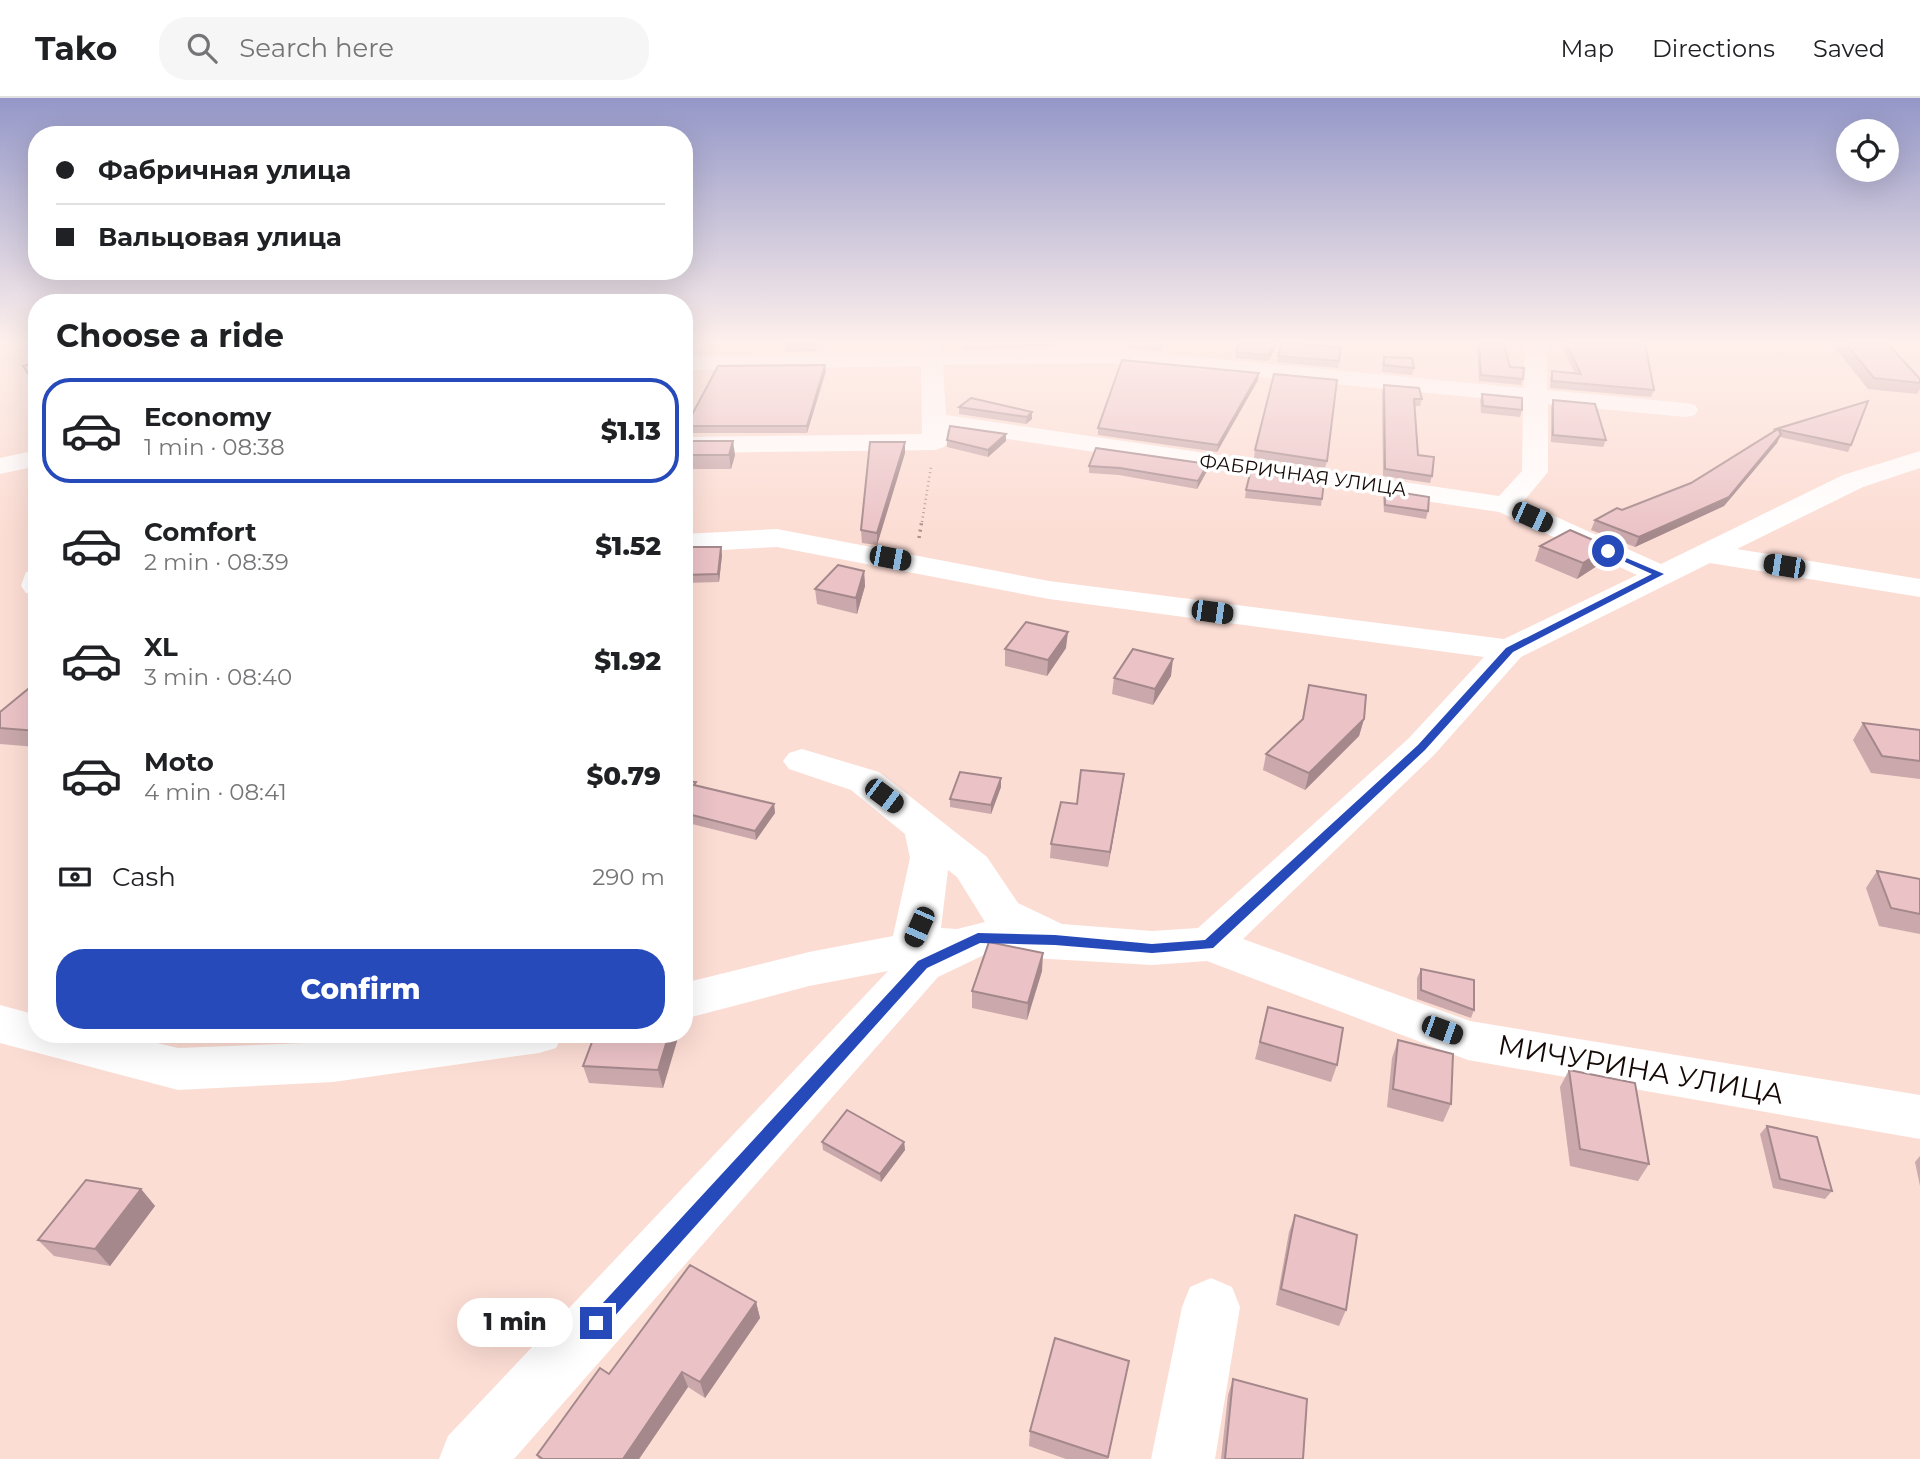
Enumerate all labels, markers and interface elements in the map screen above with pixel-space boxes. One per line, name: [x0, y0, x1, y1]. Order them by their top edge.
search box: [159, 17, 649, 80]
text: Tako: [35, 28, 117, 68]
icon: search: [183, 29, 221, 67]
text: Search here: [239, 32, 394, 64]
text: Map: [1561, 34, 1614, 63]
text: Directions: [1652, 34, 1775, 63]
text: Saved: [1813, 34, 1885, 63]
map controls: [1836, 119, 1899, 182]
button: locate: [1836, 119, 1899, 182]
text: Фабричная улица: [98, 154, 351, 186]
text: Вальцовая улица: [98, 221, 342, 253]
text: Choose a ride: [56, 316, 284, 355]
icon: car: [60, 399, 123, 462]
text: Economy: [144, 401, 271, 433]
text: $1.13: [601, 415, 661, 447]
text: 1 min · 08:38: [144, 433, 285, 461]
street label: ФАБРИЧНАЯ УЛИЦА: [1198, 449, 1408, 501]
car: [1509, 499, 1556, 535]
icon: car: [60, 514, 123, 577]
text: Comfort: [144, 516, 256, 548]
text: $1.52: [595, 530, 661, 562]
route start: [1592, 535, 1624, 567]
car: [868, 544, 913, 572]
text: 2 min · 08:39: [144, 548, 289, 576]
car: [1762, 552, 1807, 580]
car: [1190, 599, 1235, 625]
icon: car: [60, 629, 123, 692]
text: XL: [144, 631, 178, 663]
text: $1.92: [594, 645, 661, 677]
text: 3 min · 08:40: [144, 663, 292, 691]
icon: car: [60, 744, 123, 807]
text: Moto: [144, 746, 214, 778]
text: $0.79: [587, 760, 661, 792]
car: [861, 775, 908, 817]
text: 4 min · 08:41: [144, 778, 287, 806]
icon: cash: [56, 858, 94, 896]
text: Cash: [112, 861, 176, 893]
text: 290 m: [592, 863, 665, 891]
car: [901, 904, 938, 950]
button: Confirm: [56, 949, 665, 1029]
car: [1419, 1013, 1466, 1047]
street label: МИЧУРИНА УЛИЦА: [1496, 1027, 1787, 1111]
callout: 1 min: [456, 1298, 572, 1348]
route end: [580, 1307, 612, 1339]
text: 1 min: [483, 1308, 547, 1336]

